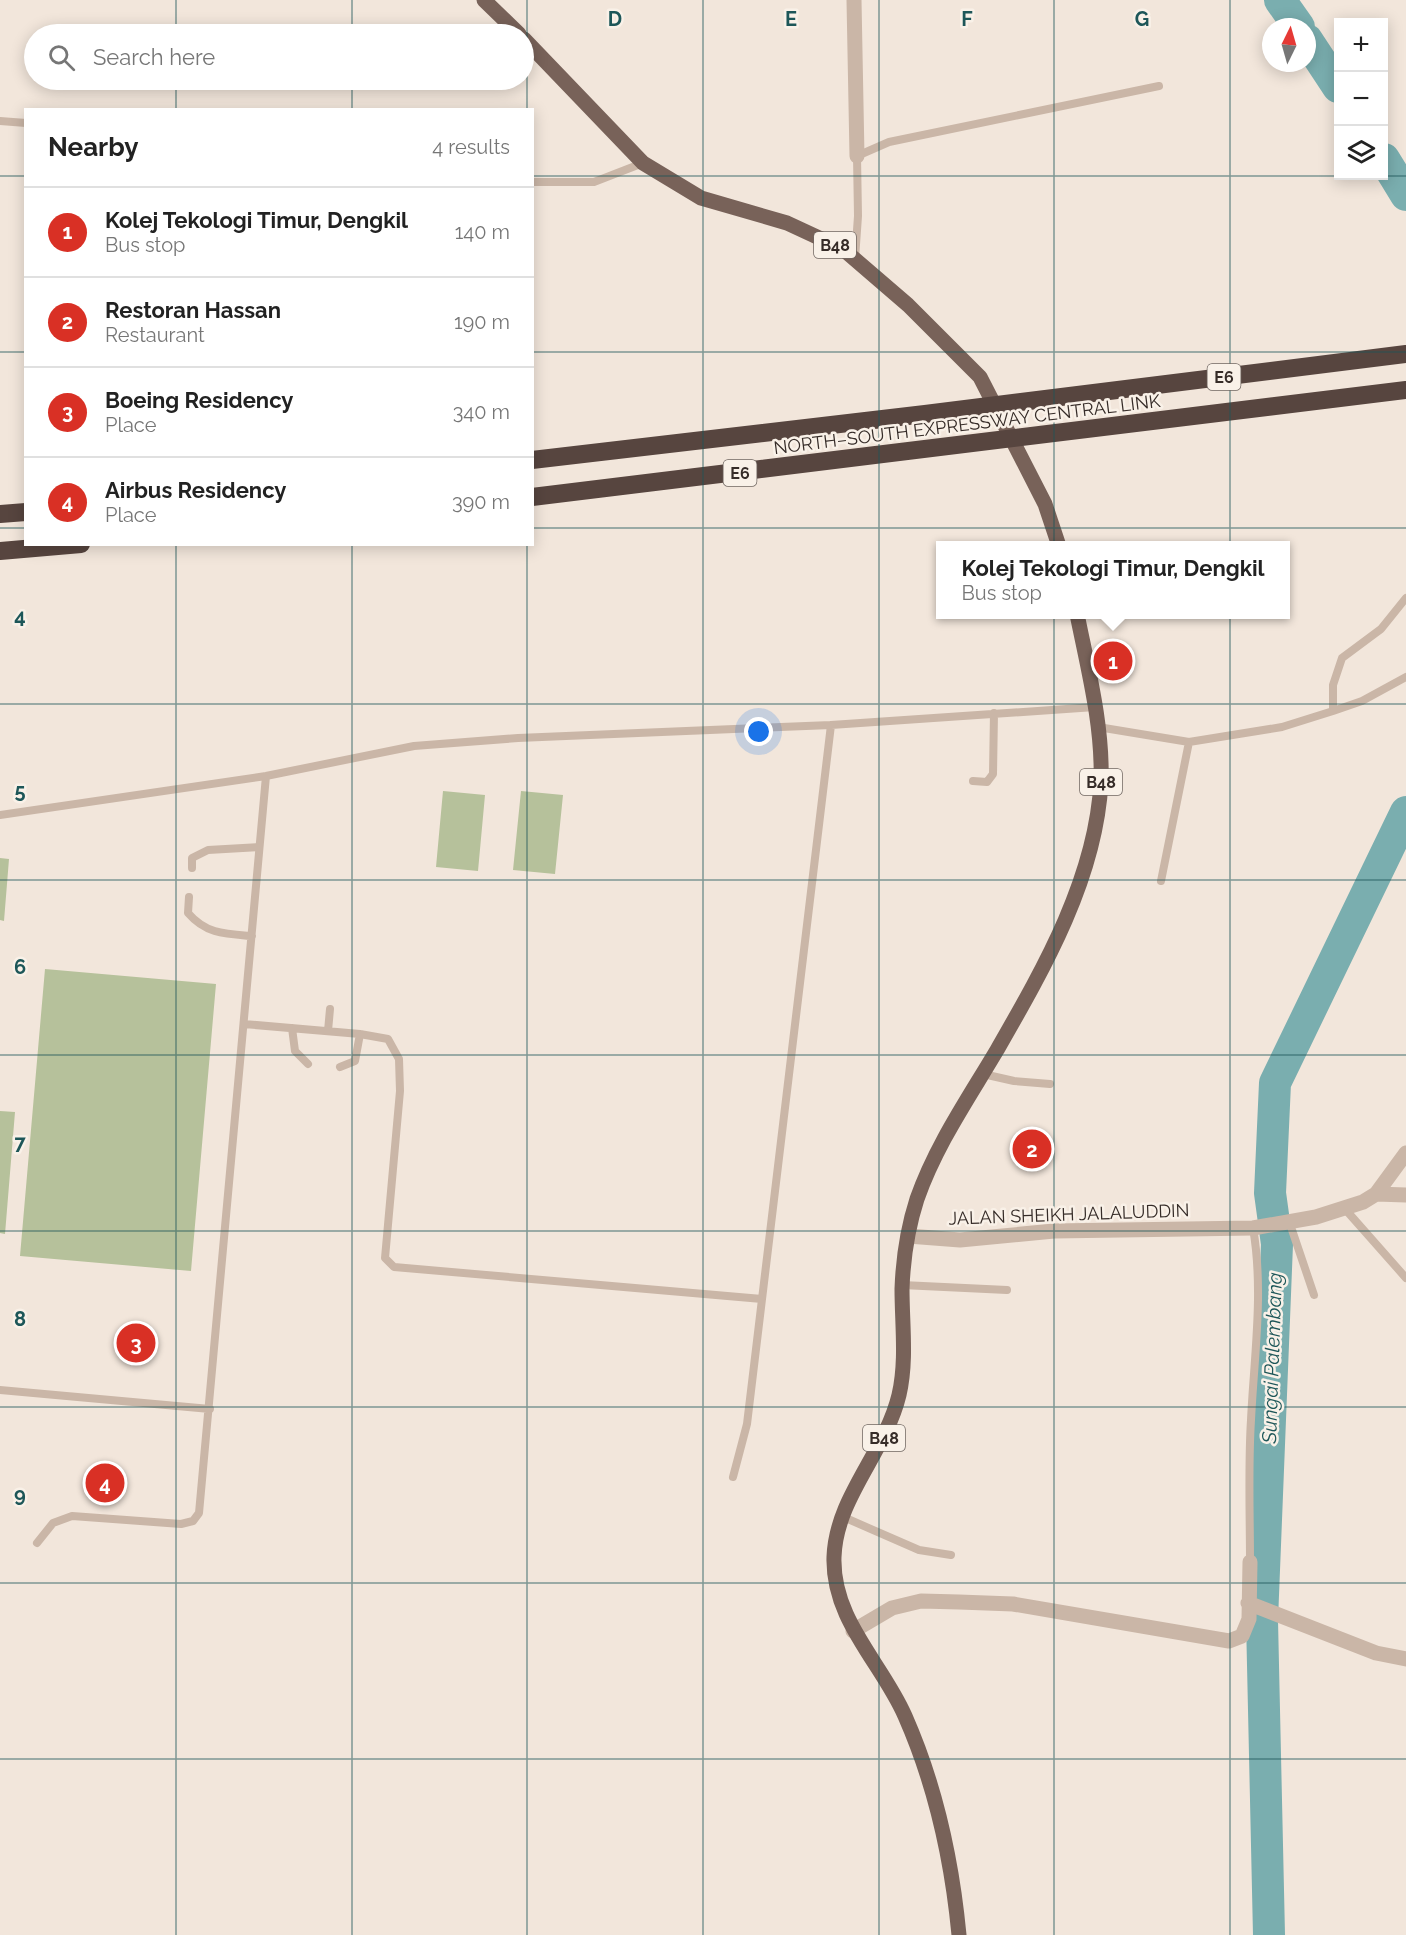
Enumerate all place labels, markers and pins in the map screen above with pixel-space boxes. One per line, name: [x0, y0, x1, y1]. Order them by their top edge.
pin: 1: [1094, 638, 1132, 684]
pin: 2: [1012, 1126, 1052, 1172]
pin: 3: [116, 1320, 156, 1366]
pin: 4: [86, 1460, 124, 1506]

